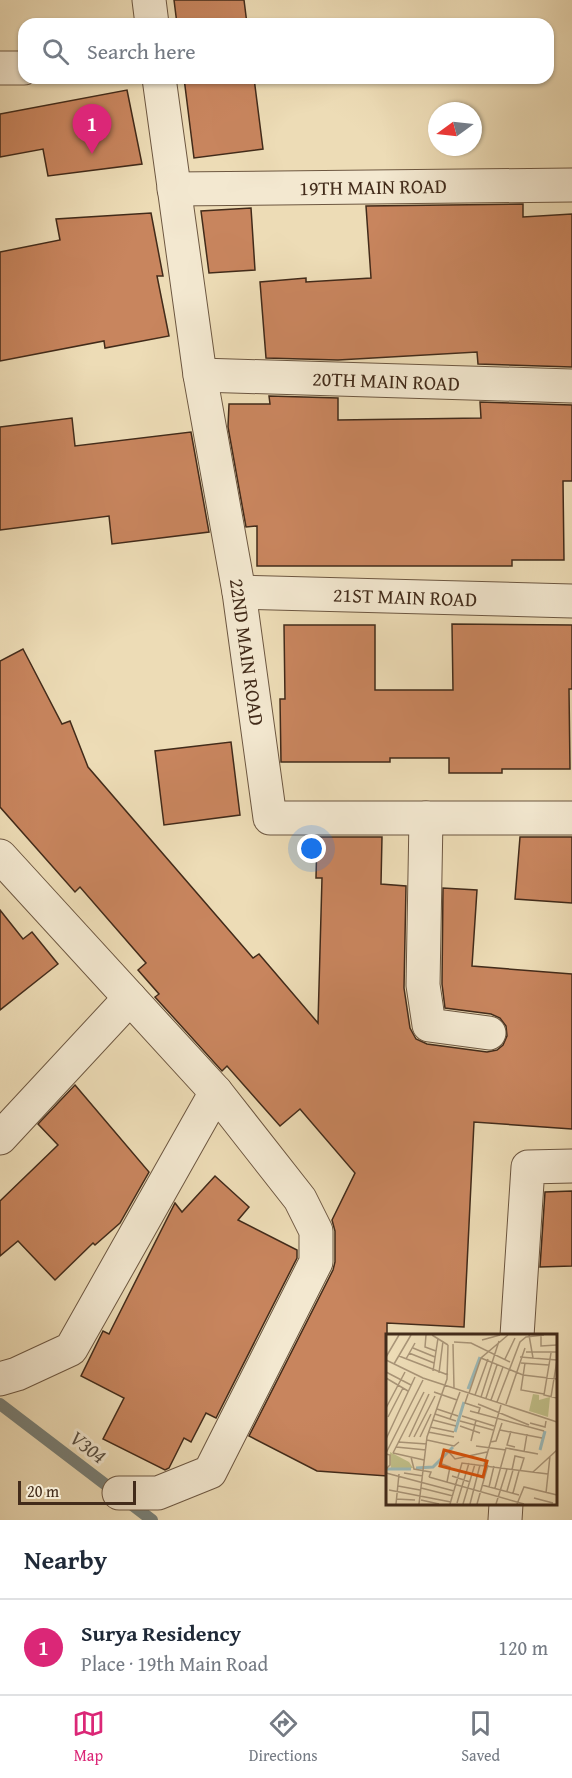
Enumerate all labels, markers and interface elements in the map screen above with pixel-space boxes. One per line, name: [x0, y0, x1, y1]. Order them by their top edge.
search box: [18, 18, 554, 84]
icon: search: [39, 35, 72, 68]
text: Search here: [87, 35, 196, 67]
north arrow: [428, 102, 482, 156]
pin: 1: [72, 104, 112, 154]
street label: 19TH MAIN ROAD: [299, 171, 447, 202]
street label: 20TH MAIN ROAD: [312, 363, 460, 398]
street label: 22ND MAIN ROAD: [223, 576, 272, 727]
street label: 21ST MAIN ROAD: [332, 579, 478, 614]
your location: [297, 834, 326, 863]
inset map: [386, 1334, 557, 1505]
water label: V304: [63, 1422, 113, 1471]
scale bar: [18, 1478, 136, 1506]
text: 20 m: [27, 1479, 59, 1503]
text: Nearby: [24, 1540, 107, 1579]
text: Surya Residency: [81, 1617, 241, 1649]
text: 1: [38, 1633, 49, 1662]
text: 120 m: [498, 1633, 548, 1662]
text: Place · 19th Main Road: [81, 1649, 268, 1678]
tab: Map: [72, 1707, 105, 1767]
tab: Directions: [249, 1707, 318, 1767]
tab: Saved: [461, 1707, 500, 1767]

